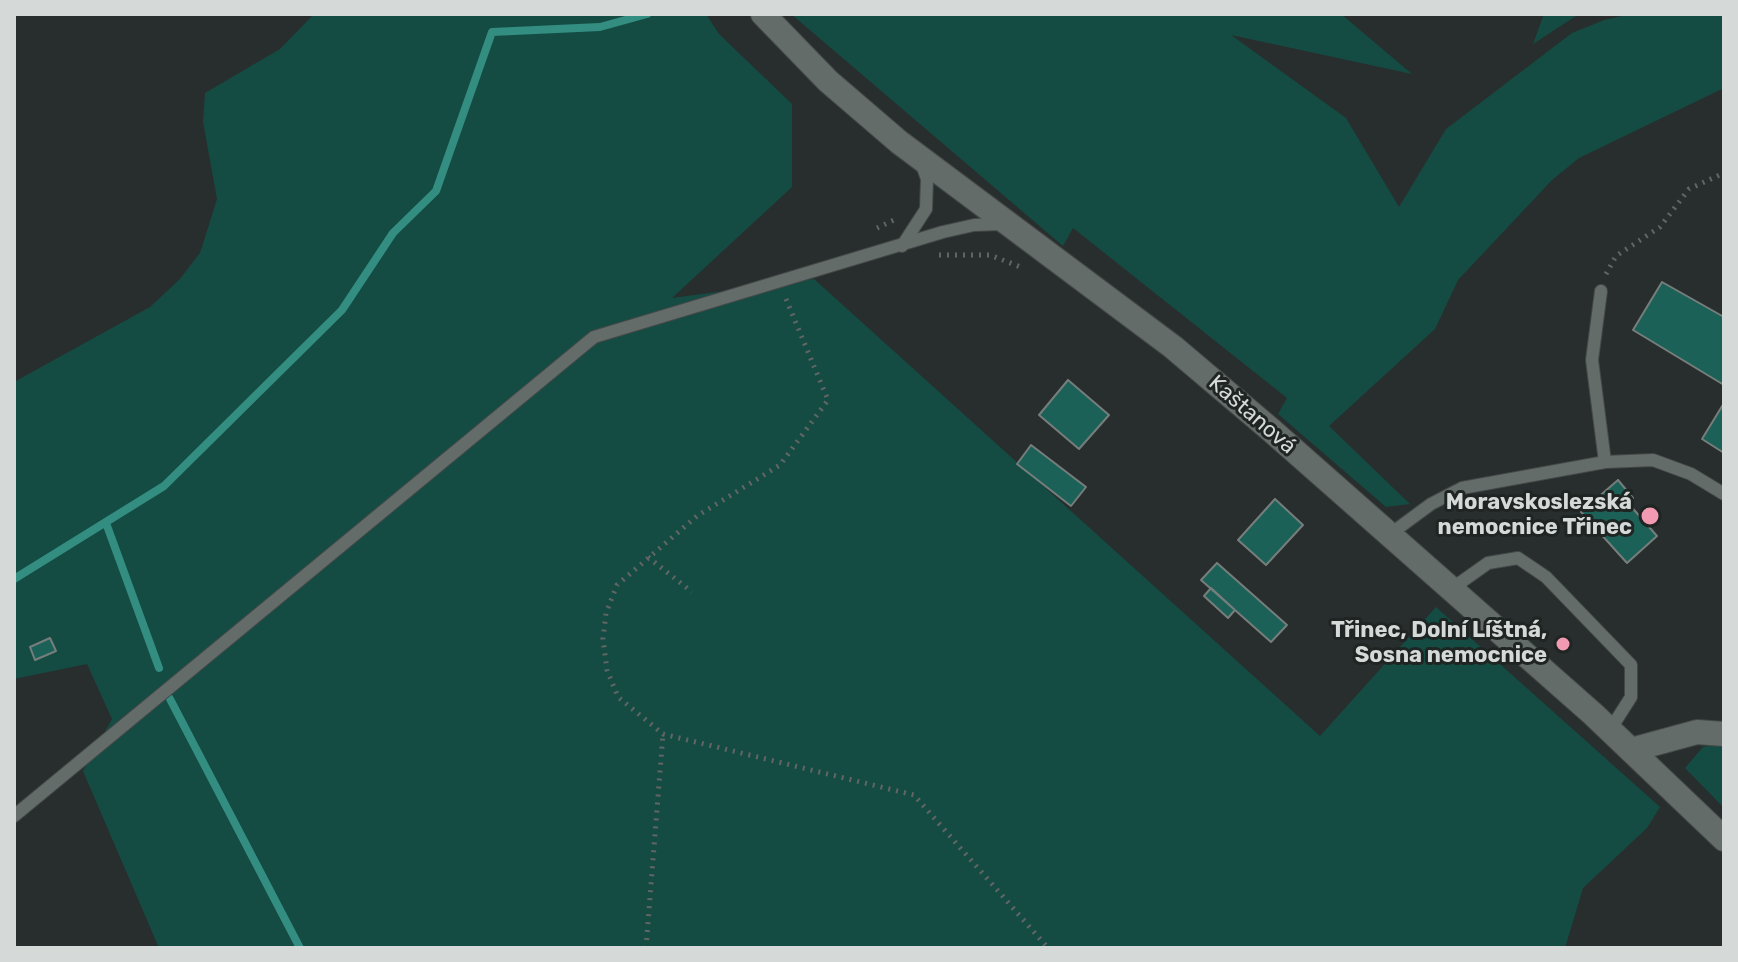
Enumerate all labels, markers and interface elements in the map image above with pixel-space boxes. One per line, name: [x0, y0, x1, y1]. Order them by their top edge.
street label: Kaštanová: [1203, 370, 1301, 460]
place label: Moravskoslezská nemocnice Třinec: [1438, 490, 1632, 542]
marker: Moravskoslezská nemocnice Třinec: [1639, 505, 1661, 527]
place label: Třinec, Dolní Líštná, Sosna nemocnice: [1331, 618, 1547, 670]
marker: Třinec, Dolní Líštná, Sosna nemocnice: [1554, 635, 1572, 653]

